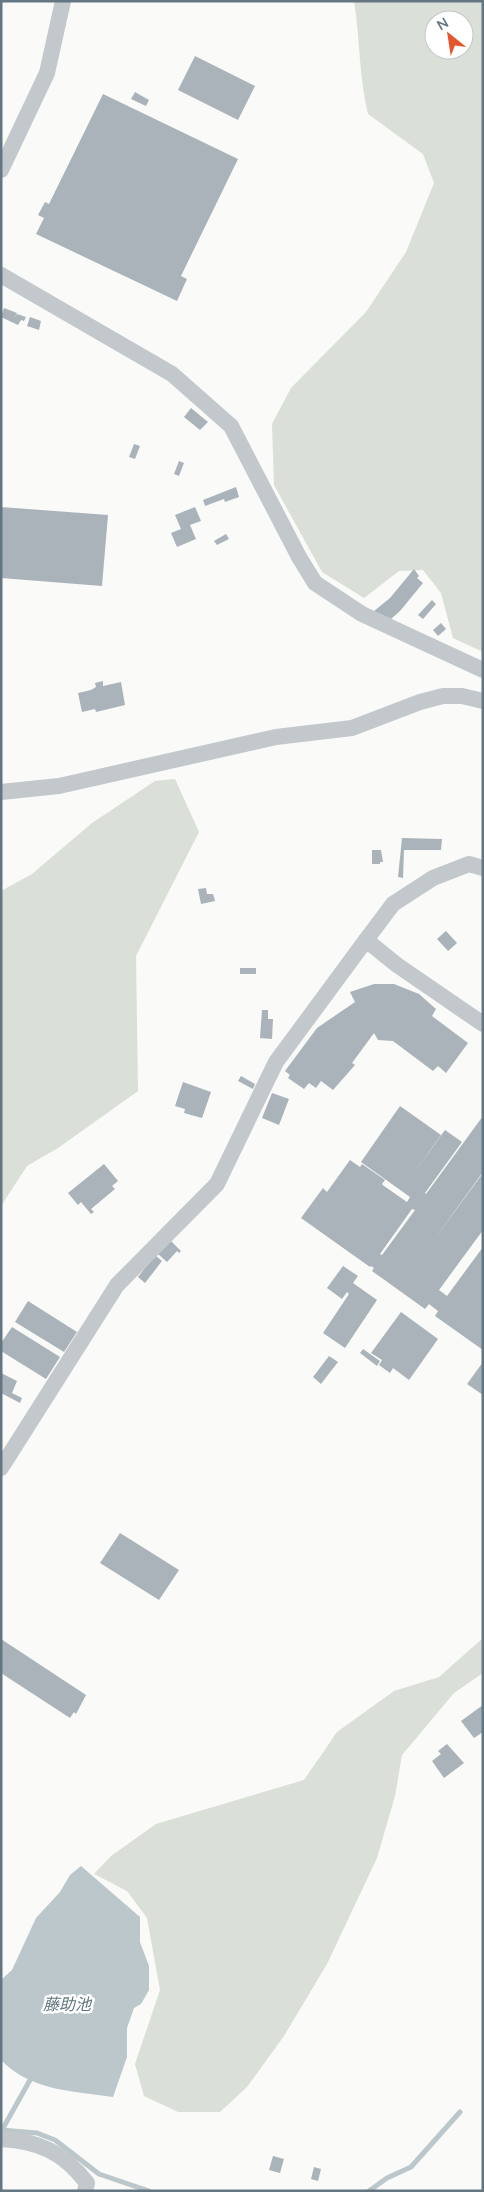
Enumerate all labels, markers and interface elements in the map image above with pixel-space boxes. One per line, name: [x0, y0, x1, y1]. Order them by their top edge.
north arrow: [424, 10, 474, 60]
text: N: [433, 13, 452, 35]
water label: 藤助池: [43, 1994, 93, 2016]

